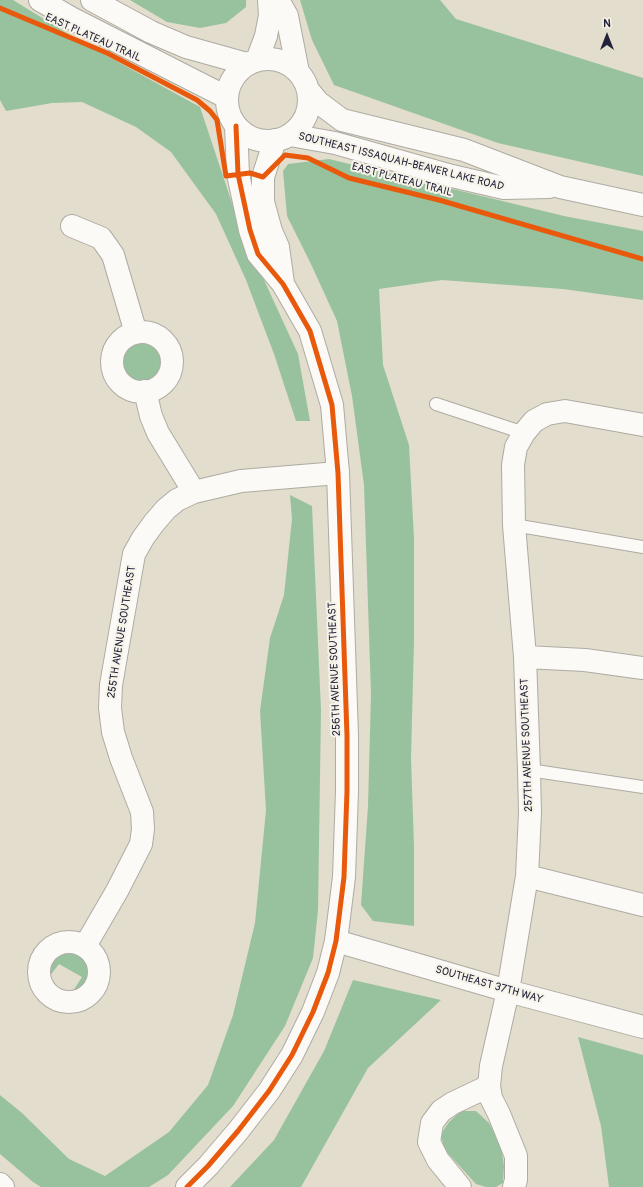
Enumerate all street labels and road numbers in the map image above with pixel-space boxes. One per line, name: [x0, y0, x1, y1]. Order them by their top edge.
street label: EAST PLATEAU TRAIL: [43, 11, 143, 65]
street label: SOUTHEAST ISSAQUAH-BEAVER LAKE ROAD: [297, 130, 505, 194]
street label: EAST PLATEAU TRAIL: [350, 160, 454, 200]
street label: 255TH AVENUE SOUTHEAST: [105, 565, 139, 699]
street label: 256TH AVENUE SOUTHEAST: [326, 602, 344, 736]
street label: 257TH AVENUE SOUTHEAST: [518, 678, 536, 812]
street label: SOUTHEAST 37TH WAY: [434, 963, 544, 1007]

